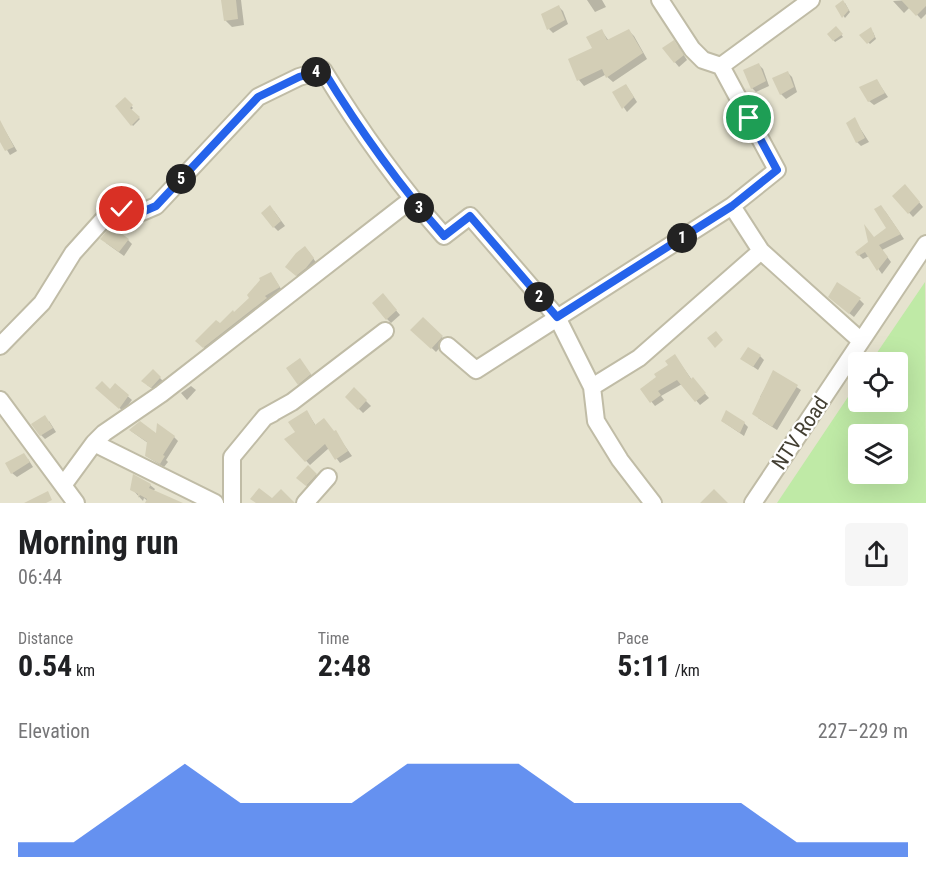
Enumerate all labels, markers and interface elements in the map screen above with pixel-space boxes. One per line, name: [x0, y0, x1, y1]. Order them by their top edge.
pin: 4: [301, 57, 331, 87]
text: 4: [312, 62, 320, 81]
pin: [723, 92, 774, 143]
icon: arrive: [732, 101, 765, 134]
pin: 5: [166, 164, 196, 194]
text: 5: [177, 169, 185, 188]
pin: [96, 183, 147, 234]
icon: check: [105, 192, 138, 225]
pin: 3: [404, 193, 434, 223]
text: 3: [415, 198, 423, 217]
pin: 1: [667, 223, 697, 253]
text: 1: [678, 228, 686, 247]
pin: 2: [524, 282, 554, 312]
text: 2: [535, 287, 543, 306]
map controls: [848, 352, 908, 484]
button: locate: [848, 352, 908, 412]
street label: NTV Road: [767, 392, 833, 474]
button: layers: [848, 424, 908, 484]
text: Morning run: [18, 523, 179, 562]
button: share: [845, 523, 908, 586]
text: 06:44: [18, 565, 62, 589]
text: Distance: [18, 629, 73, 648]
text: Time: [318, 629, 349, 648]
text: Pace: [617, 629, 649, 648]
text: 0.54: [18, 648, 72, 683]
text: 2:48: [318, 648, 371, 683]
text: 5:11: [617, 648, 671, 683]
text: km: [72, 661, 95, 680]
text: /km: [671, 661, 700, 680]
text: Elevation: [18, 719, 90, 743]
text: 227–229 m: [818, 719, 908, 743]

